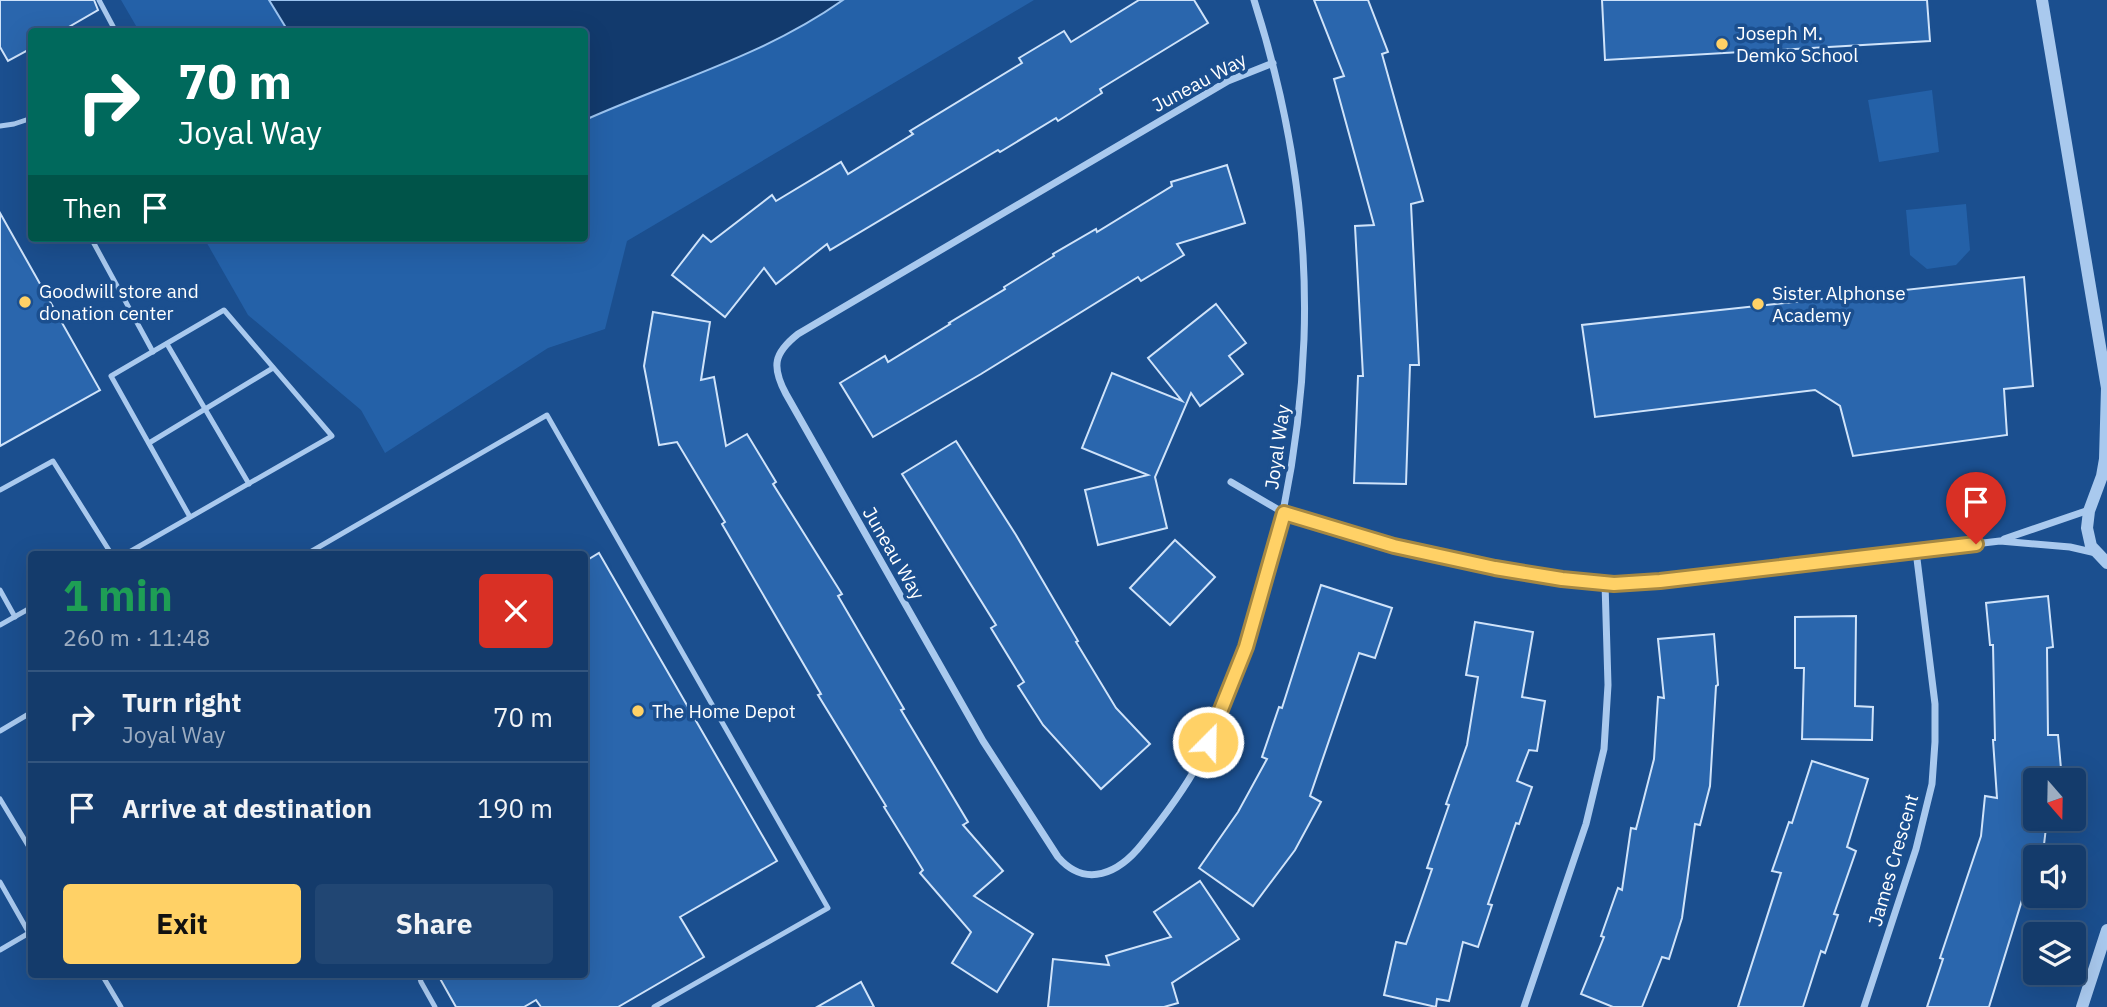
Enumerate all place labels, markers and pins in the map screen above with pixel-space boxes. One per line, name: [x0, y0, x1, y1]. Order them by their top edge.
place label: Joseph M. Demko School: [1736, 21, 1858, 67]
marker: Joseph M. Demko School: [1714, 36, 1730, 52]
place label: Goodwill store and donation center: [39, 279, 199, 325]
place label: Sister Alphonse Academy: [1772, 281, 1906, 327]
marker: Goodwill store and donation center: [17, 294, 33, 310]
marker: Sister Alphonse Academy: [1750, 296, 1766, 312]
pin: [1946, 472, 2006, 544]
place label: The Home Depot: [652, 699, 796, 723]
marker: The Home Depot: [630, 703, 646, 719]

